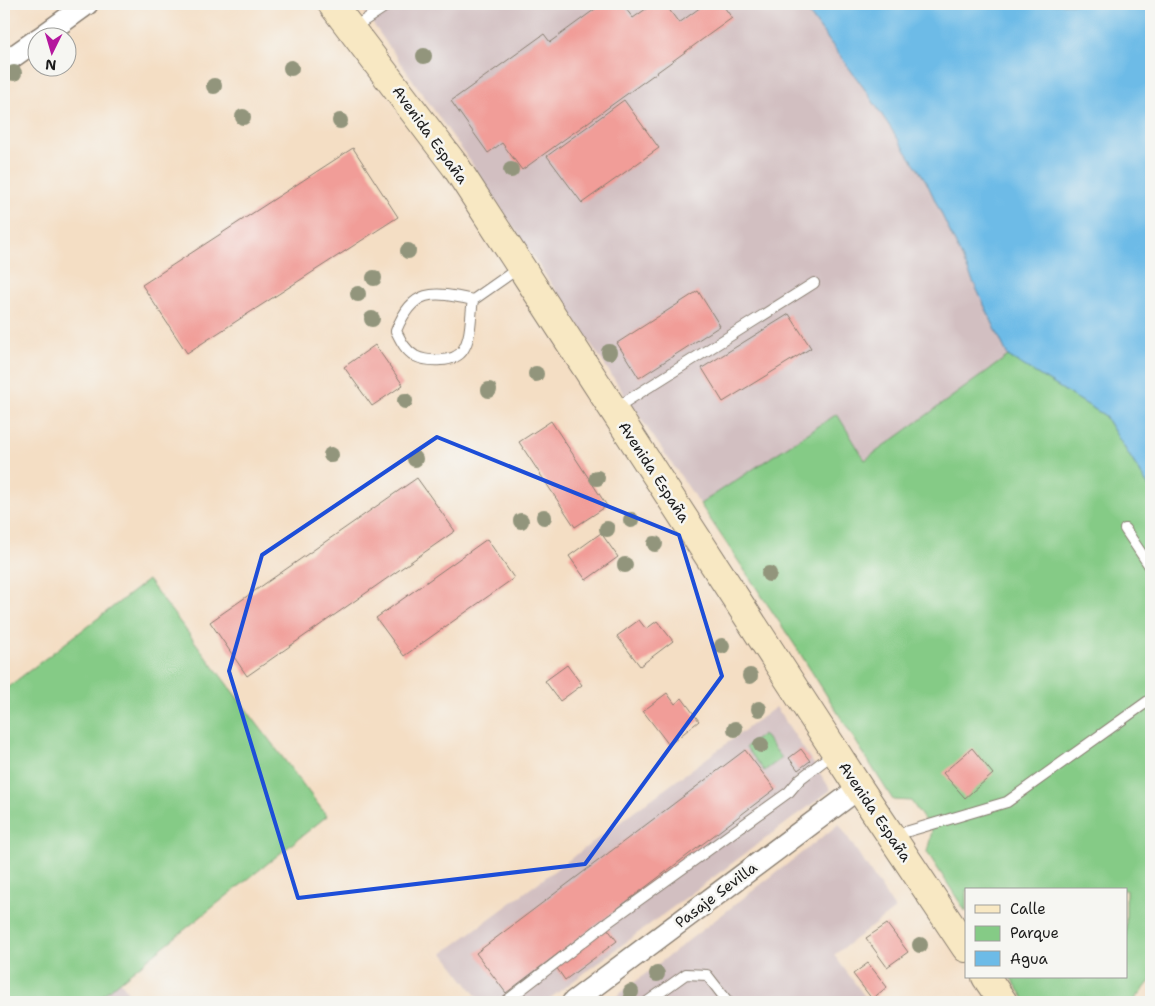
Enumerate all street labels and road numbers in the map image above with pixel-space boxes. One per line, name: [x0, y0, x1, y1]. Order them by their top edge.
street label: Avenida España: [388, 82, 473, 189]
street label: Avenida España: [614, 418, 694, 527]
street label: Avenida España: [834, 758, 916, 866]
street label: Pasaje Sevilla: [671, 857, 762, 932]

